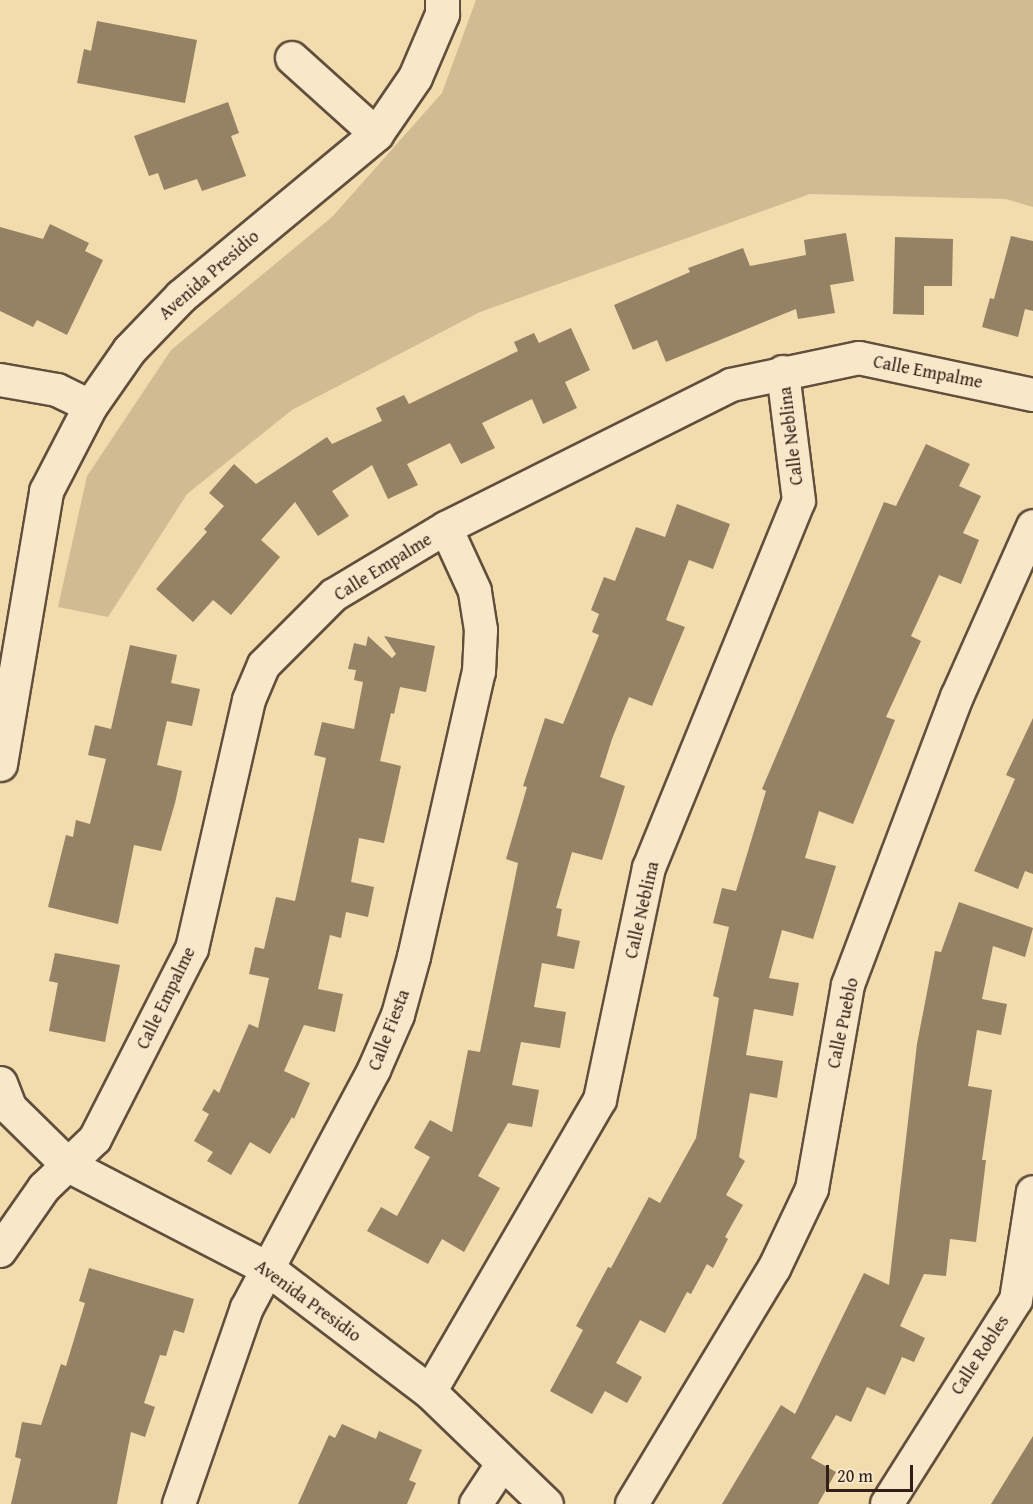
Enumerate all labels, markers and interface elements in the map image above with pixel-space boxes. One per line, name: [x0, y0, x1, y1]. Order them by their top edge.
street label: Avenida Presidio: [155, 226, 263, 324]
street label: Calle Empalme: [871, 351, 985, 393]
street label: Calle Neblina: [774, 386, 808, 486]
street label: Calle Empalme: [330, 528, 436, 606]
street label: Calle Neblina: [620, 859, 664, 961]
street label: Calle Empalme: [132, 943, 200, 1053]
street label: Calle Pueblo: [823, 976, 863, 1070]
street label: Calle Fiesta: [364, 986, 414, 1074]
street label: Avenida Presidio: [251, 1255, 365, 1347]
street label: Calle Robles: [946, 1311, 1014, 1399]
scale bar: [829, 1453, 916, 1491]
text: 20 m: [837, 1462, 873, 1489]

